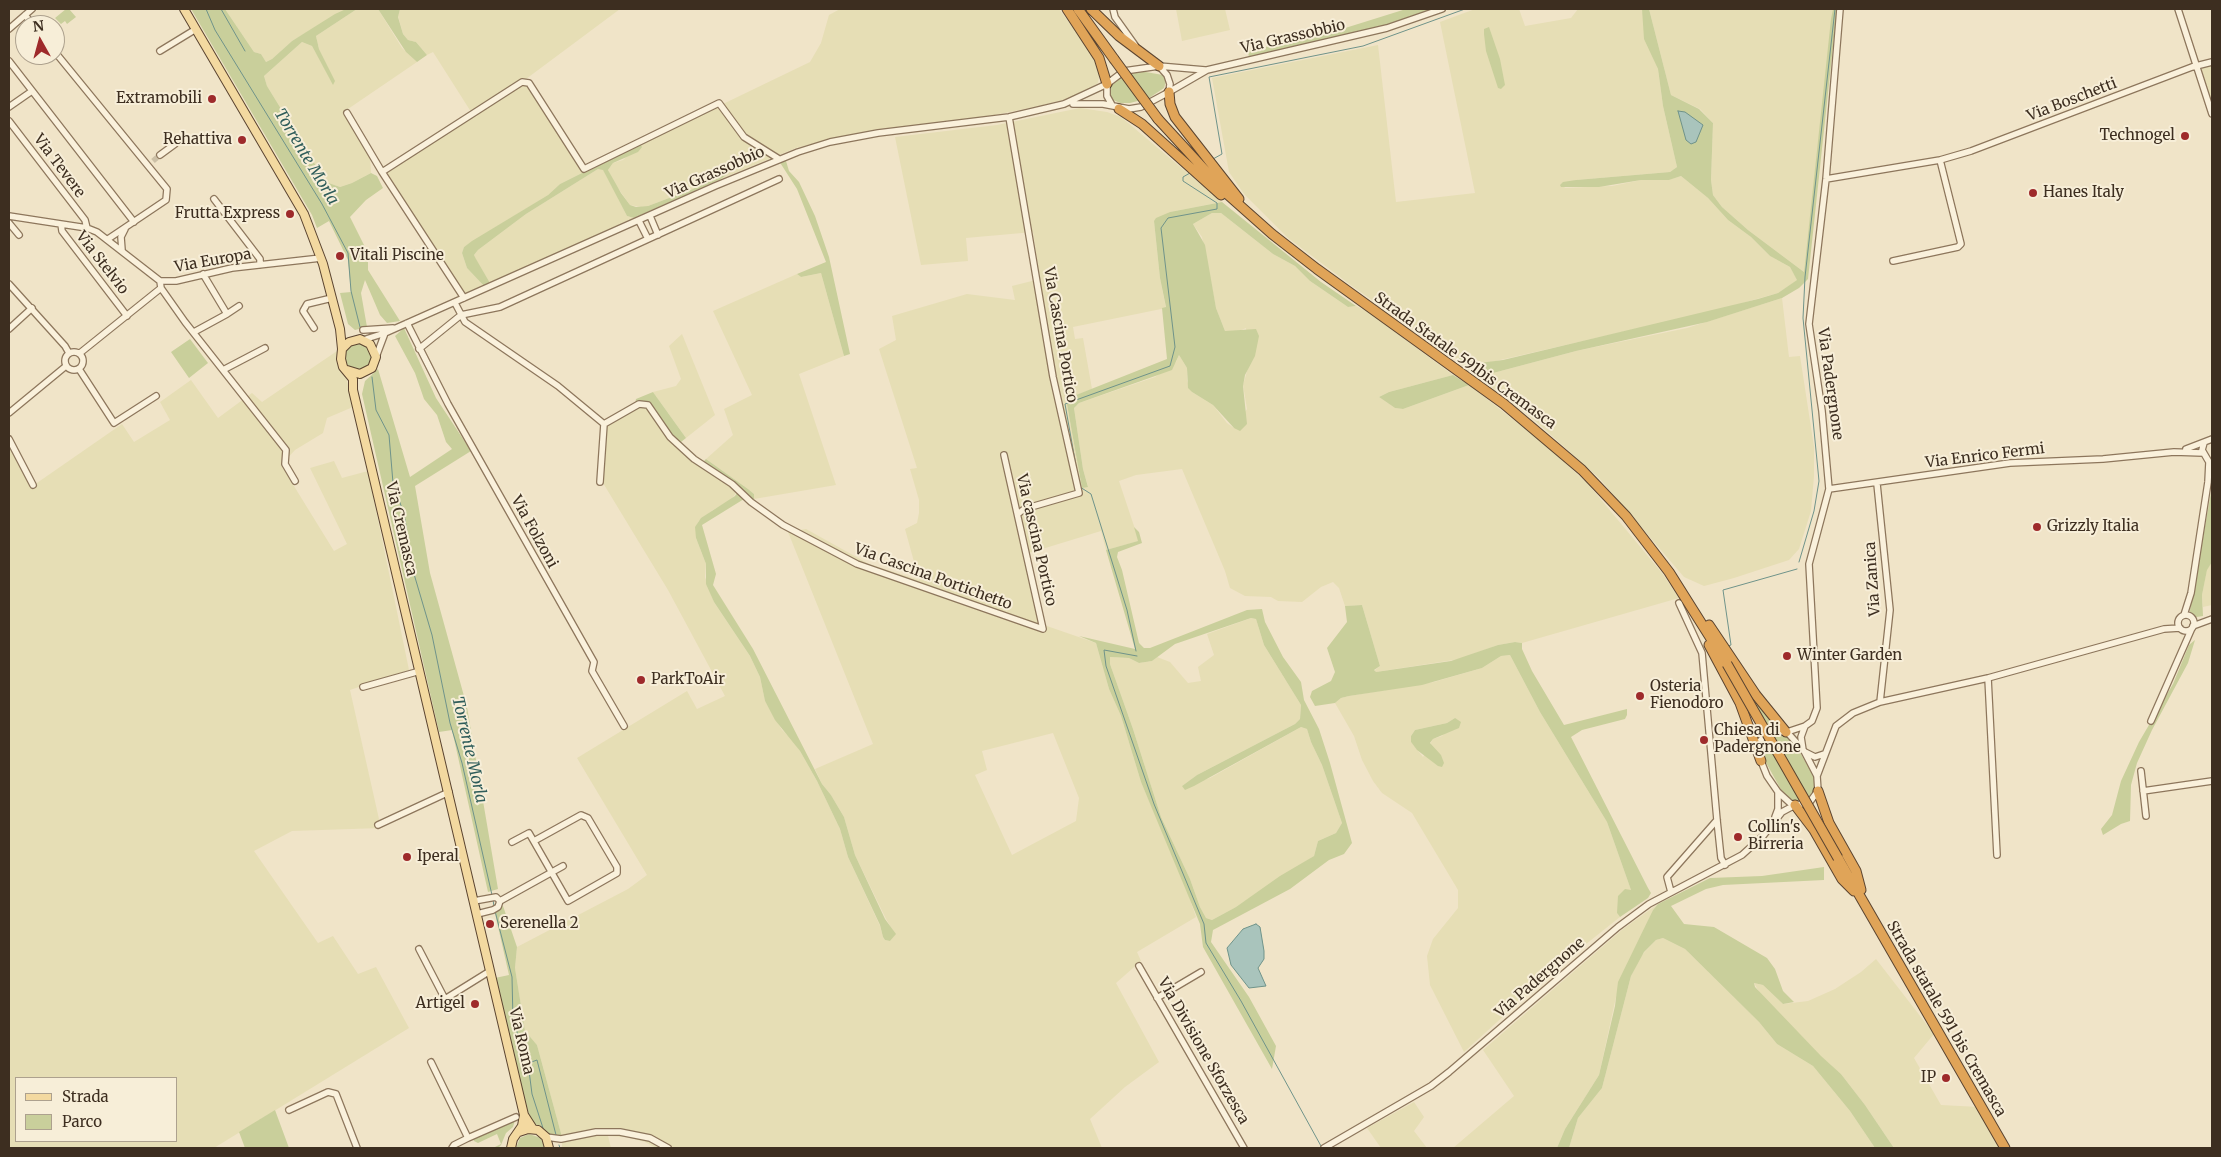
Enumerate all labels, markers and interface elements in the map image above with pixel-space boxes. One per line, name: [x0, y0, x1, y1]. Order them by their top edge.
north arrow: [15, 15, 65, 65]
text: N: [32, 16, 45, 36]
street label: Via Grassobbio: [1239, 16, 1347, 58]
street label: Via Boschetti: [2025, 75, 2119, 125]
place label: Extramobili: [116, 90, 202, 108]
marker: Extramobili: [206, 93, 218, 105]
water label: Torrente Morla: [270, 105, 342, 209]
place label: Technogel: [2100, 127, 2175, 145]
marker: Technogel: [2179, 130, 2191, 142]
street label: Via Tevere: [29, 131, 89, 201]
place label: Rehattiva: [163, 131, 232, 149]
marker: Rehattiva: [236, 134, 248, 146]
street label: Via Grassobbio: [663, 143, 767, 203]
place label: Hanes Italy: [2043, 184, 2124, 202]
marker: Hanes Italy: [2027, 187, 2039, 199]
place label: Frutta Express: [175, 205, 280, 223]
marker: Frutta Express: [284, 208, 296, 220]
street label: Via Stelvio: [72, 228, 132, 298]
street label: Via Europa: [173, 245, 253, 277]
place label: Vitali Piscine: [350, 247, 444, 265]
marker: Vitali Piscine: [334, 250, 346, 262]
street label: Via Cascina Portico: [1039, 266, 1081, 404]
street label: Strada Statale 591bis Cremasca: [1370, 289, 1560, 433]
street label: Via Padergnone: [1813, 327, 1847, 441]
street label: Via Enrico Fermi: [1924, 440, 2046, 472]
street label: Via cascina Portico: [1012, 472, 1060, 608]
street label: Via Cremasca: [381, 480, 421, 578]
street label: Via Folzoni: [507, 493, 561, 571]
place label: Grizzly Italia: [2047, 518, 2139, 536]
marker: Grizzly Italia: [2031, 521, 2043, 533]
street label: Via Cascina Portichetto: [852, 540, 1014, 614]
street label: Via Zanica: [1861, 541, 1885, 617]
place label: Winter Garden: [1797, 647, 1902, 665]
marker: Winter Garden: [1781, 650, 1793, 662]
place label: ParkToAir: [651, 671, 725, 689]
marker: ParkToAir: [635, 674, 647, 686]
place label: Osteria Fienodoro: [1650, 678, 1724, 713]
marker: Osteria Fienodoro: [1634, 690, 1646, 702]
water label: Torrente Morla: [447, 695, 491, 805]
place label: Chiesa di Padergnone: [1714, 722, 1801, 757]
marker: Chiesa di Padergnone: [1698, 734, 1710, 746]
place label: Collin's Birreria: [1748, 819, 1804, 854]
marker: Collin's Birreria: [1732, 831, 1744, 843]
place label: Iperal: [417, 848, 459, 866]
marker: Iperal: [401, 851, 413, 863]
place label: Serenella 2: [500, 915, 579, 933]
marker: Serenella 2: [484, 918, 496, 930]
street label: Strada statale 591 bis Cremasca: [1882, 918, 2010, 1120]
street label: Via Padergnone: [1491, 934, 1589, 1022]
street label: Via Divisione Sforzesca: [1154, 974, 1252, 1128]
place label: Artigel: [416, 995, 465, 1013]
marker: Artigel: [469, 998, 481, 1010]
street label: Via Roma: [505, 1006, 537, 1076]
place label: IP: [1921, 1069, 1936, 1087]
marker: IP: [1940, 1072, 1952, 1084]
legend: [15, 1077, 178, 1142]
text: Strada: [62, 1087, 109, 1106]
text: Parco: [62, 1112, 102, 1131]

